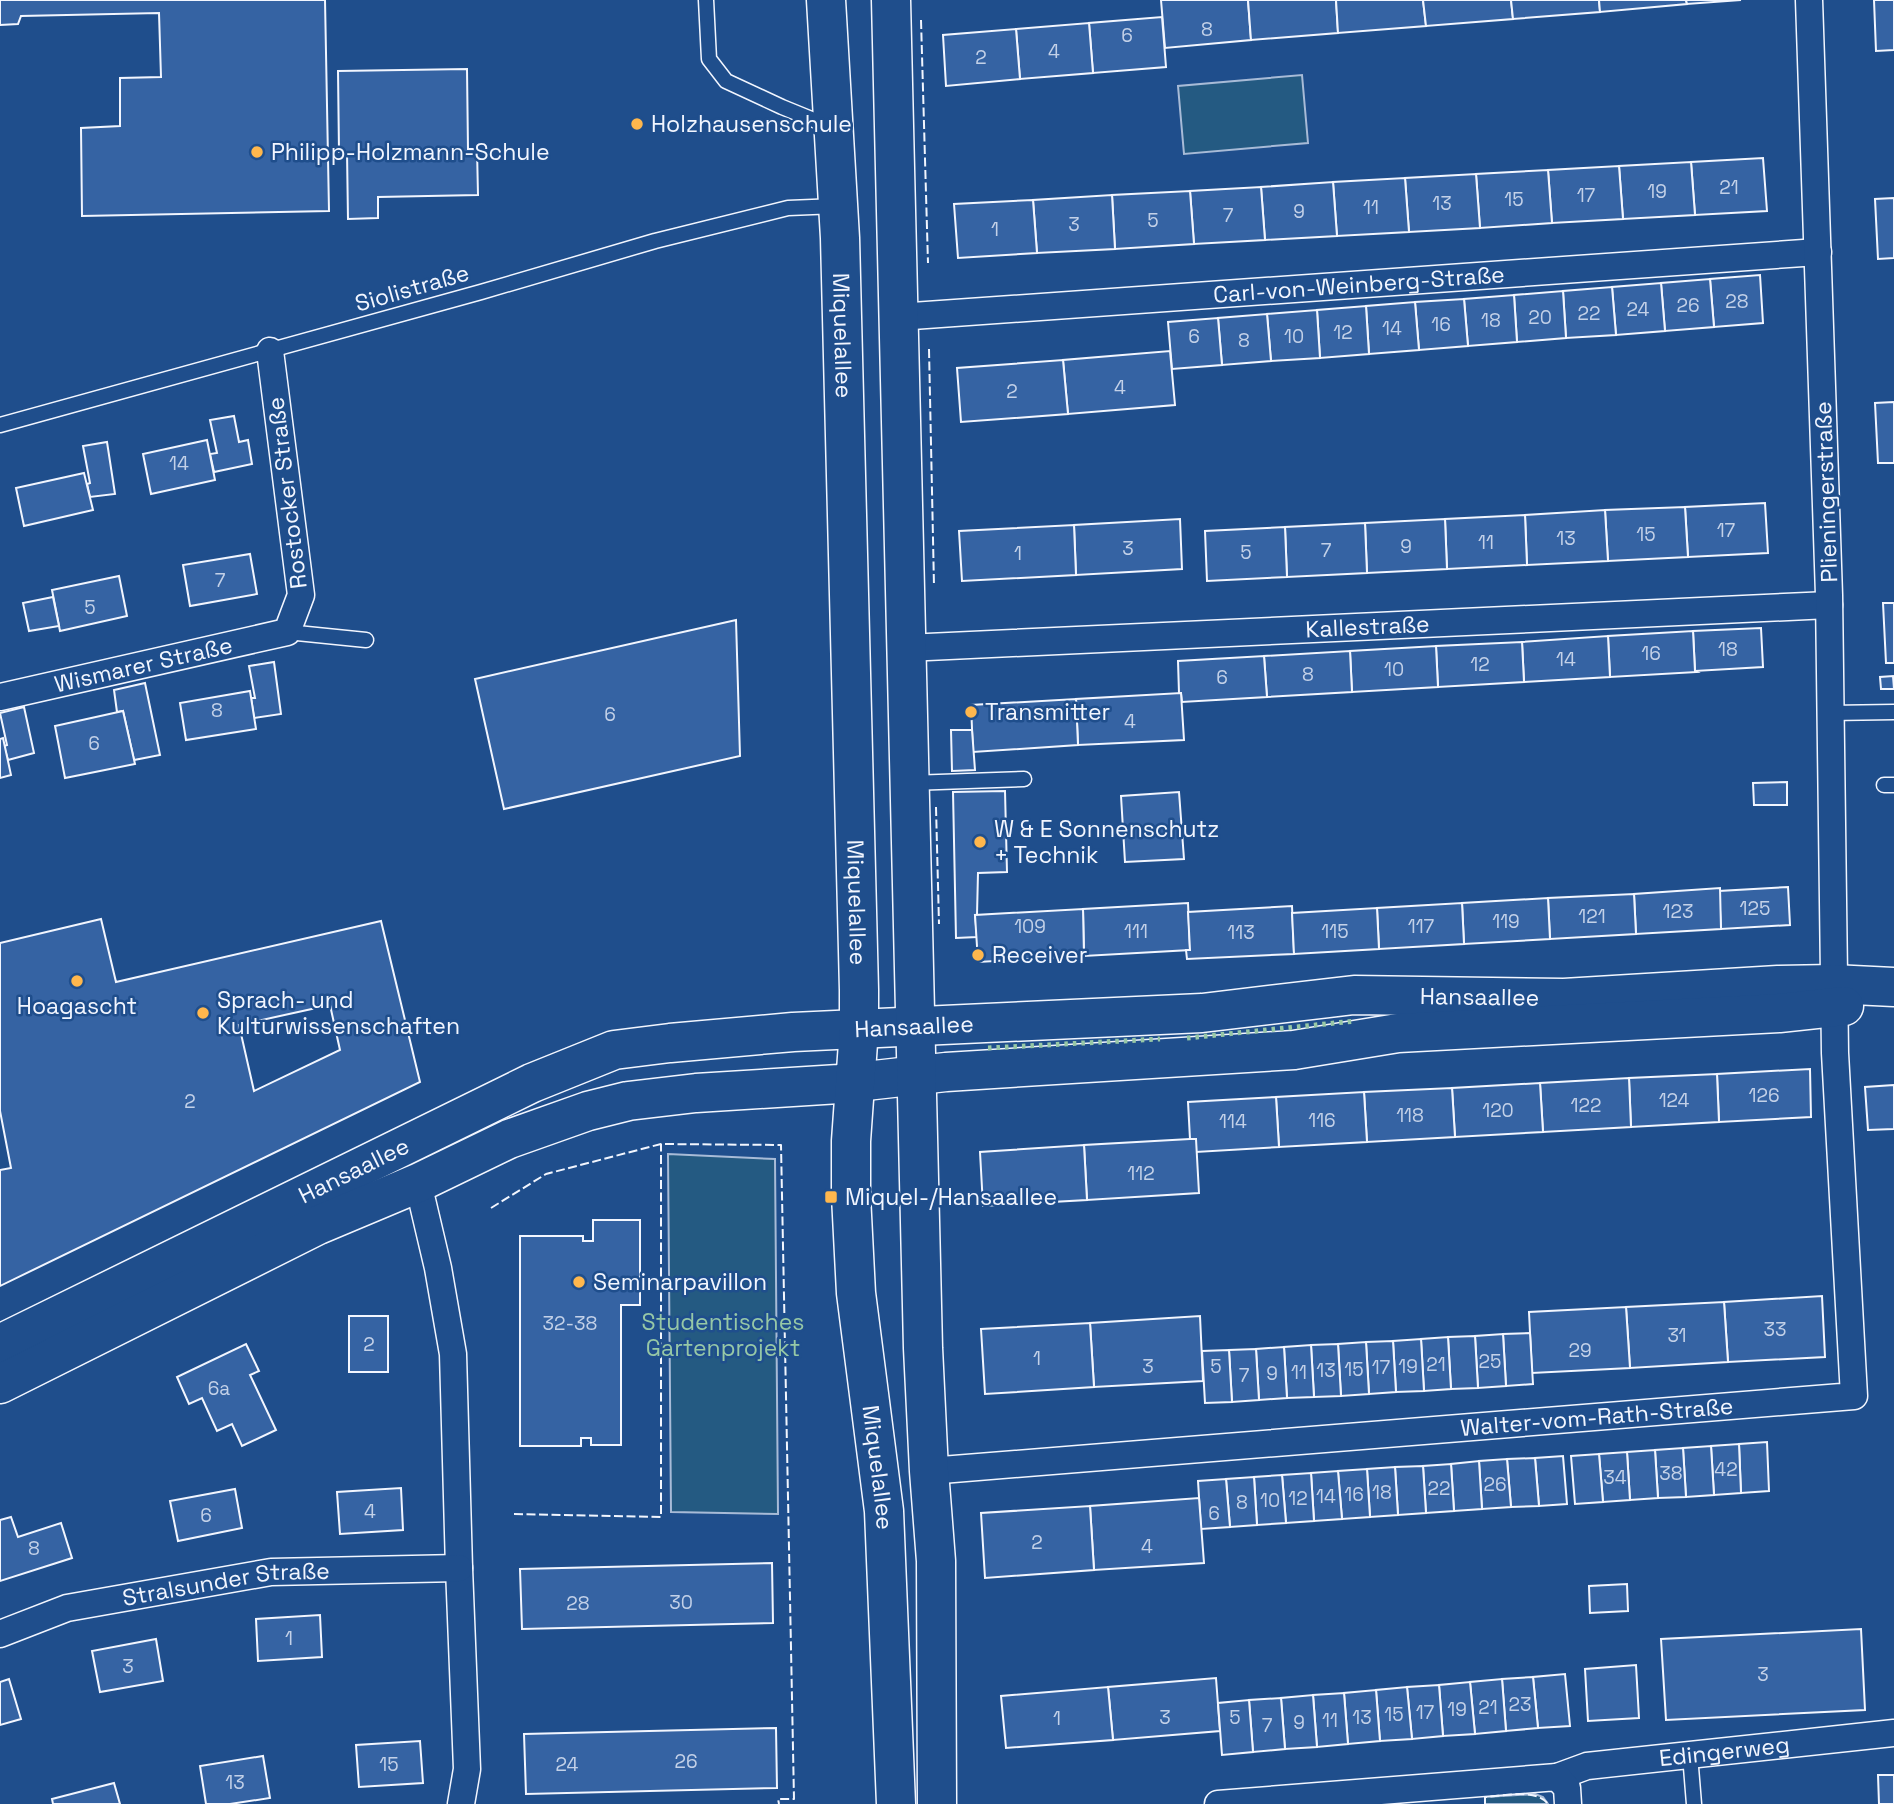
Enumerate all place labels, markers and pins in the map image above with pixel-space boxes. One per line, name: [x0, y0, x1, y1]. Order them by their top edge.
place label: Holzhausenschule: [651, 109, 852, 139]
marker: Holzhausenschule: [629, 116, 645, 132]
place label: Philipp-Holzmann-Schule: [271, 137, 550, 167]
marker: Philipp-Holzmann-Schule: [249, 144, 265, 160]
place label: Transmitter: [985, 697, 1110, 727]
marker: Transmitter: [963, 704, 979, 720]
place label: W & E Sonnenschutz + Technik: [994, 814, 1219, 870]
marker: W & E Sonnenschutz + Technik: [972, 834, 988, 850]
place label: Receiver: [992, 940, 1087, 970]
marker: Receiver: [970, 947, 986, 963]
marker: Hoagascht: [69, 973, 85, 989]
place label: Sprach- und Kulturwissenschaften: [217, 985, 460, 1041]
place label: Hoagascht: [17, 991, 137, 1021]
marker: Sprach- und Kulturwissenschaften: [195, 1005, 211, 1021]
place label: Miquel-/Hansaallee: [845, 1182, 1057, 1212]
marker: Miquel-/Hansaallee: [823, 1189, 839, 1205]
place label: Seminarpavillon: [593, 1267, 767, 1297]
marker: Seminarpavillon: [571, 1274, 587, 1290]

